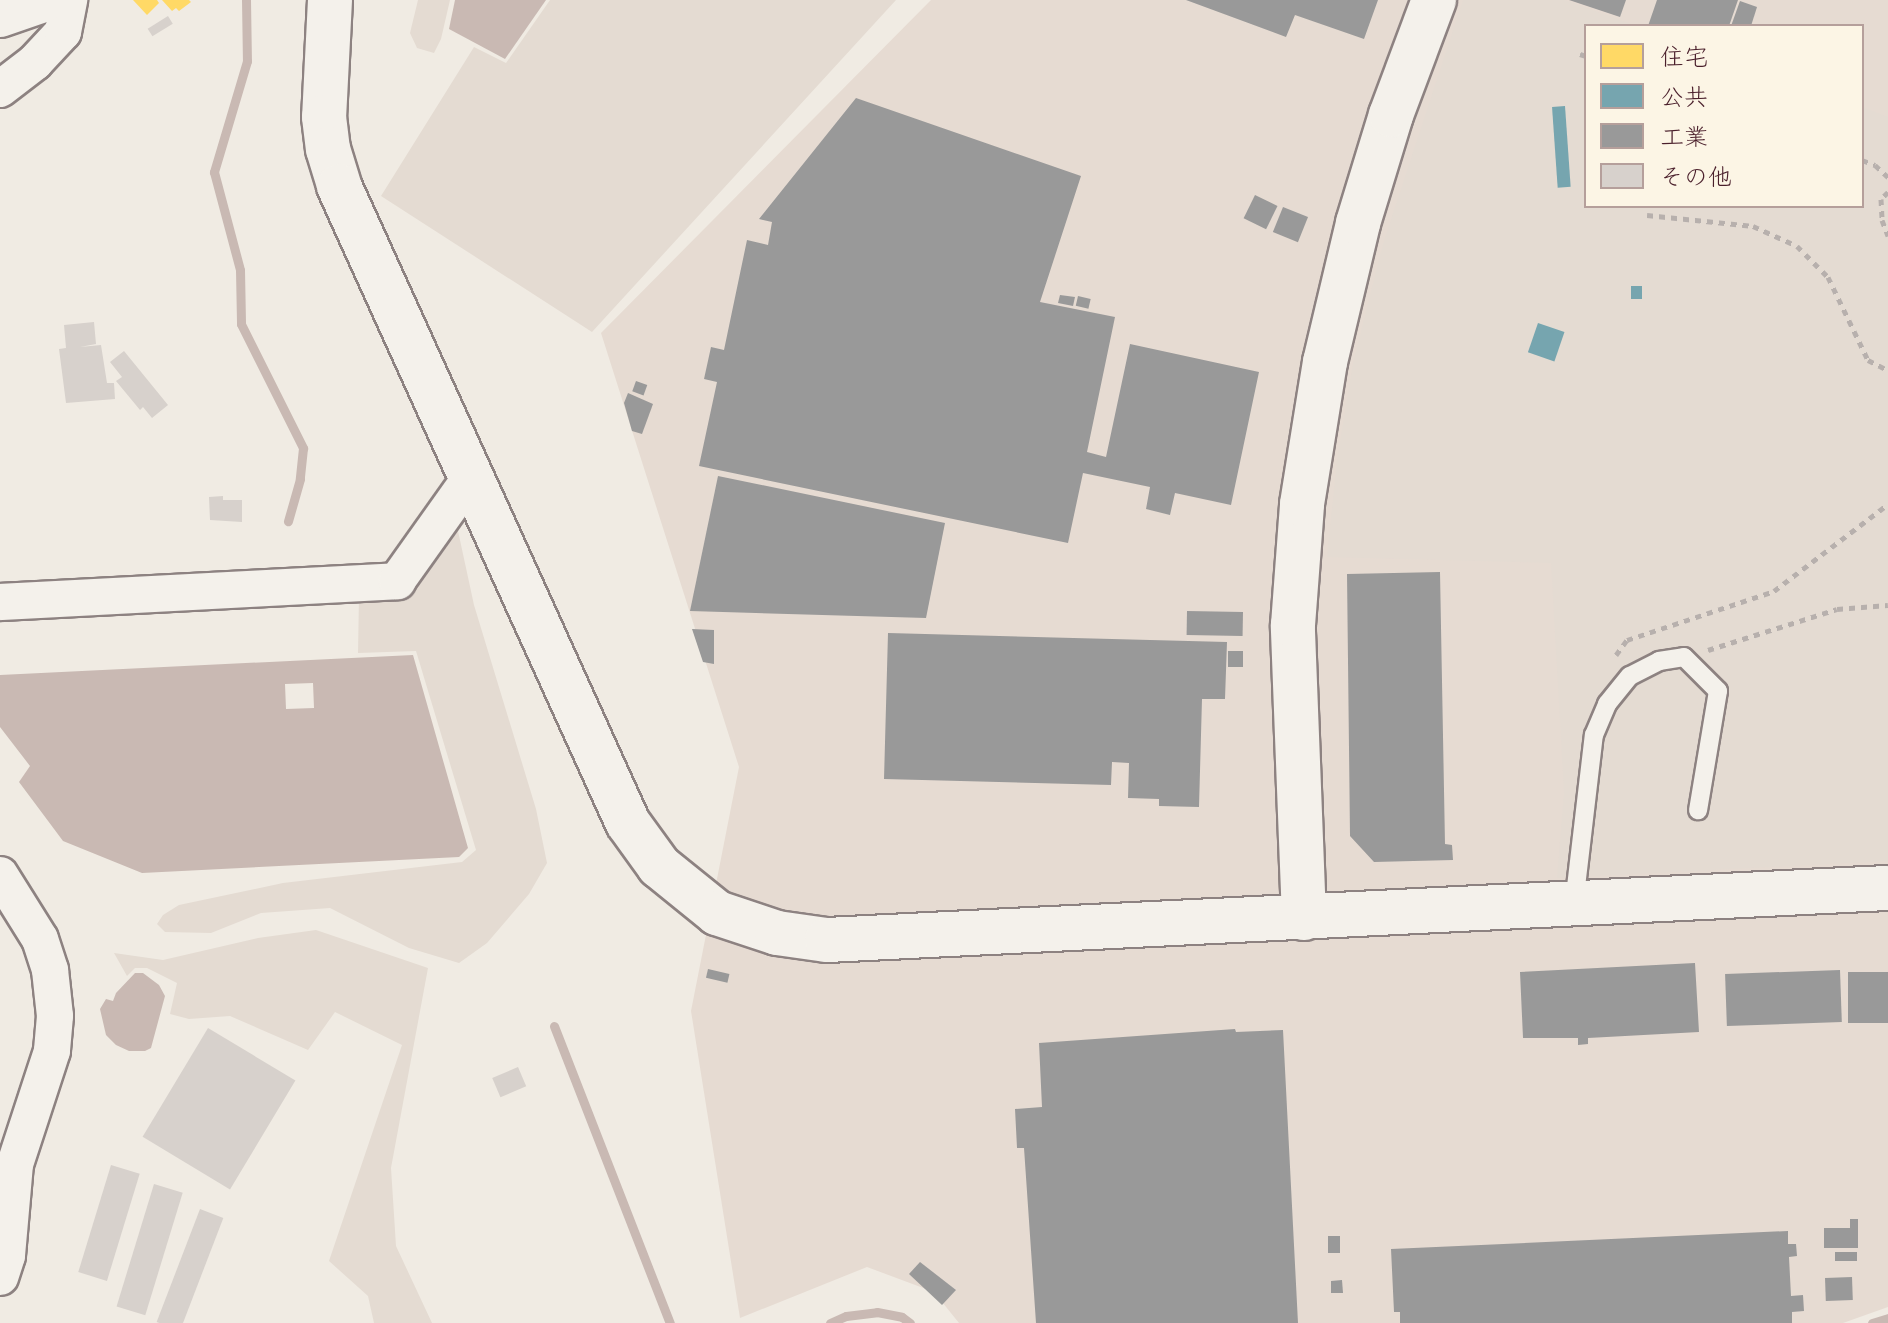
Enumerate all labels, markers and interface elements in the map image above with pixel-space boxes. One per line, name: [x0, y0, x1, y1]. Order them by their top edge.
legend: [1584, 24, 1864, 208]
text: 住宅: [1660, 41, 1708, 75]
text: 公共: [1660, 81, 1708, 115]
text: 工業: [1660, 121, 1708, 155]
text: その他: [1660, 161, 1732, 195]

